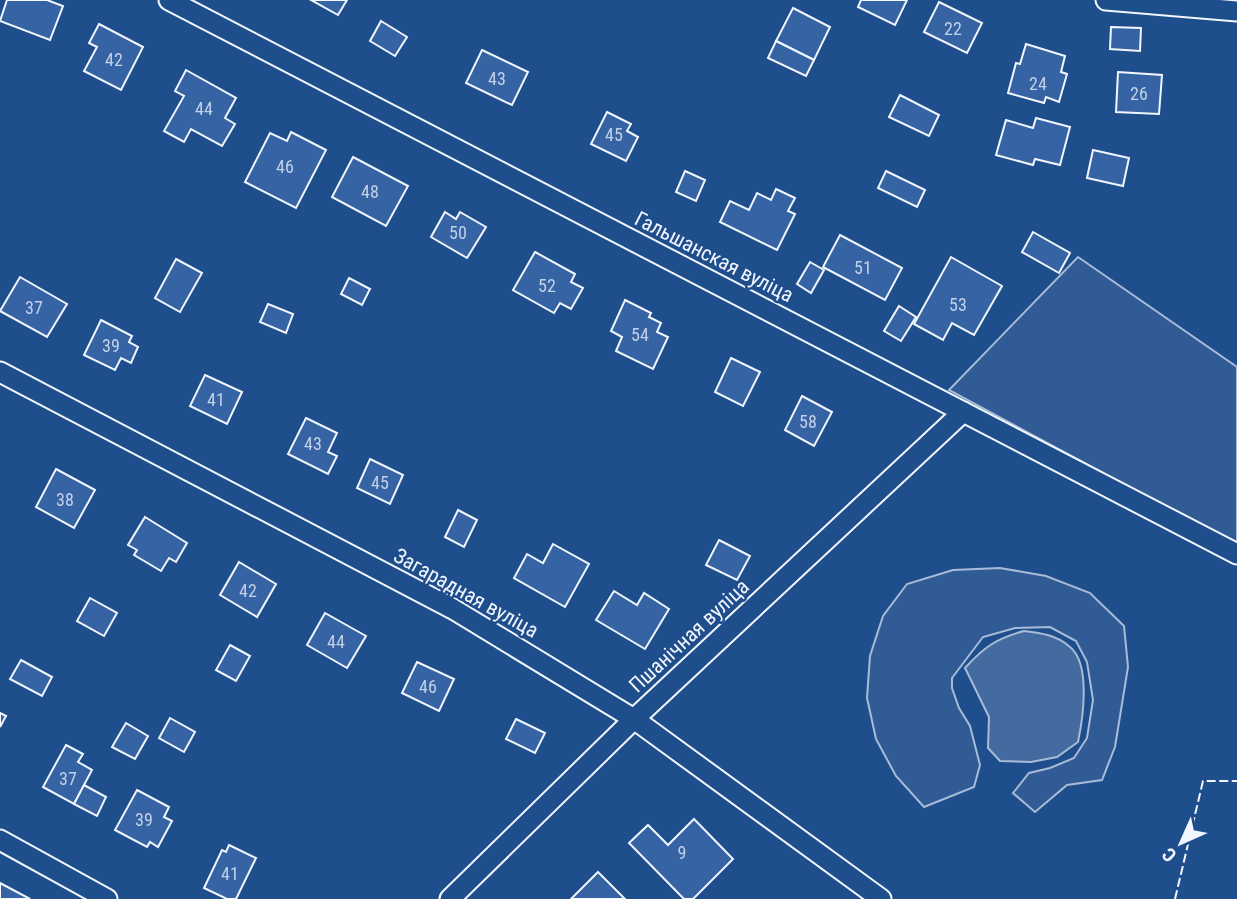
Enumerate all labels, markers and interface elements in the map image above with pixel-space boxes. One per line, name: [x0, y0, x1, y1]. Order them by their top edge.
house number: 22: [944, 18, 962, 39]
house number: 42: [105, 49, 123, 70]
house number: 43: [488, 68, 506, 89]
house number: 24: [1029, 73, 1047, 94]
house number: 26: [1130, 83, 1148, 104]
house number: 44: [195, 98, 213, 119]
house number: 45: [605, 124, 623, 145]
house number: 46: [276, 156, 294, 177]
house number: 48: [361, 181, 379, 202]
street label: Гальшанская вуліца: [631, 207, 797, 307]
house number: 50: [449, 222, 467, 243]
house number: 51: [854, 257, 872, 278]
house number: 52: [538, 275, 556, 296]
house number: 53: [949, 294, 967, 315]
house number: 37: [25, 297, 43, 318]
house number: 54: [631, 324, 649, 345]
house number: 39: [102, 335, 120, 356]
house number: 41: [207, 389, 225, 410]
house number: 58: [799, 411, 817, 432]
house number: 43: [304, 433, 322, 454]
house number: 45: [371, 472, 389, 493]
house number: 38: [56, 489, 74, 510]
street label: Загарадная вуліца: [390, 543, 542, 643]
street label: Пшанічная вуліца: [624, 575, 754, 697]
house number: 42: [239, 580, 257, 601]
house number: 44: [327, 631, 345, 652]
house number: 46: [419, 676, 437, 697]
house number: 37: [59, 768, 77, 789]
north arrow: [1146, 808, 1216, 878]
house number: 39: [135, 809, 153, 830]
house number: 9: [678, 842, 686, 863]
text: С: [1157, 843, 1181, 867]
house number: 41: [221, 863, 239, 884]

